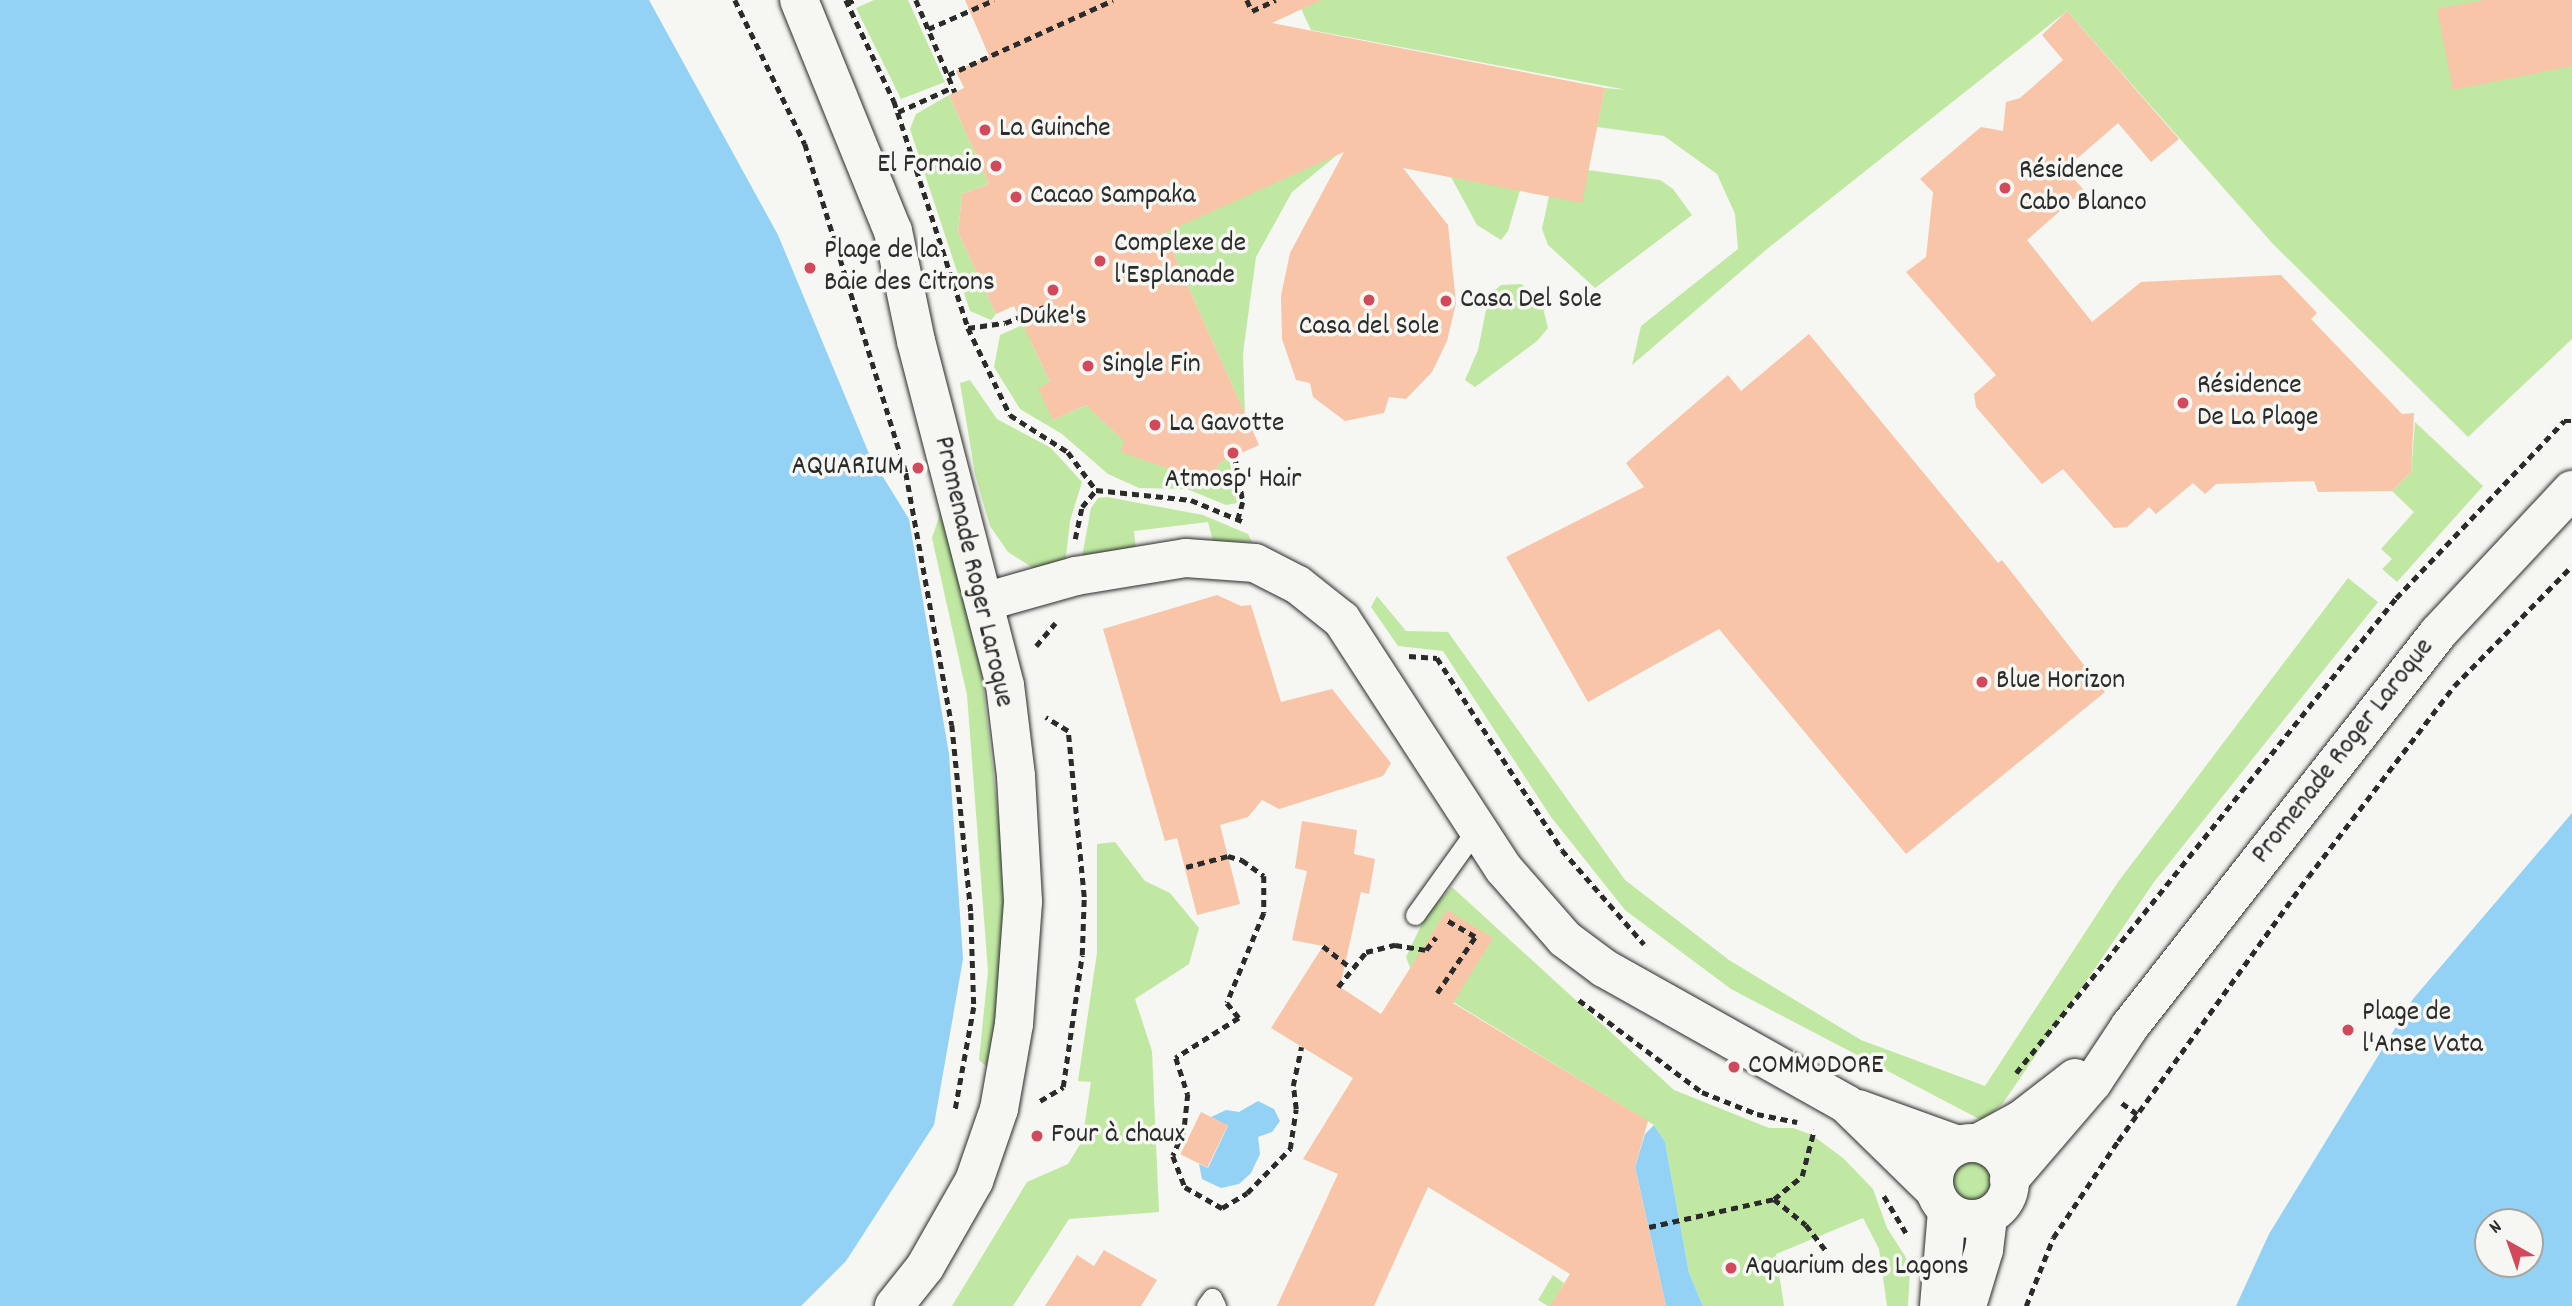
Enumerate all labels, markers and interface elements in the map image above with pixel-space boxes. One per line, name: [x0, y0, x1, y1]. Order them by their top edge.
place label: La Guinche: [999, 113, 1111, 147]
marker: La Guinche: [977, 122, 993, 138]
place label: El Fornaio: [877, 149, 982, 183]
place label: Résidence Cabo Blanco: [2019, 155, 2147, 221]
marker: El Fornaio: [988, 158, 1004, 174]
place label: Cacao Sampaka: [1030, 180, 1196, 214]
marker: Résidence Cabo Blanco: [1997, 180, 2013, 196]
marker: Cacao Sampaka: [1008, 189, 1024, 205]
place label: Complexe de l'Esplanade: [1114, 228, 1246, 294]
place label: Plage de la Baie des Citrons: [824, 235, 995, 301]
marker: Complexe de l'Esplanade: [1092, 253, 1108, 269]
marker: Plage de la Baie des Citrons: [802, 260, 818, 276]
marker: Duke's: [1045, 282, 1061, 298]
place label: Casa Del Sole: [1460, 284, 1602, 318]
marker: Casa del Sole: [1361, 292, 1377, 308]
marker: Casa Del Sole: [1438, 293, 1454, 309]
place label: Duke's: [1019, 301, 1087, 335]
place label: Casa del Sole: [1299, 311, 1439, 345]
place label: Single Fin: [1102, 349, 1201, 383]
marker: Single Fin: [1080, 358, 1096, 374]
place label: Résidence De La Plage: [2197, 370, 2318, 436]
marker: Résidence De La Plage: [2175, 395, 2191, 411]
place label: La Gavotte: [1169, 408, 1284, 442]
marker: La Gavotte: [1147, 417, 1163, 433]
street label: Promenade Roger Laroque: [924, 433, 1020, 711]
marker: Atmosp' Hair: [1225, 445, 1241, 461]
place label: AQUARIUM: [791, 451, 904, 485]
marker: AQUARIUM: [910, 460, 926, 476]
place label: Atmosp' Hair: [1165, 464, 1301, 498]
street label: Promenade Roger Laroque: [2246, 633, 2442, 871]
place label: Blue Horizon: [1996, 665, 2125, 699]
marker: Blue Horizon: [1974, 674, 1990, 690]
place label: Plage de l'Anse Vata: [2362, 997, 2483, 1063]
marker: Plage de l'Anse Vata: [2340, 1022, 2356, 1038]
place label: COMMODORE: [1748, 1050, 1884, 1084]
marker: COMMODORE: [1726, 1059, 1742, 1075]
place label: Four à chaux: [1051, 1119, 1185, 1153]
marker: Four à chaux: [1029, 1128, 1045, 1144]
north arrow: [2474, 1208, 2544, 1278]
text: N: [2484, 1215, 2509, 1241]
place label: Aquarium des Lagons: [1745, 1251, 1969, 1285]
marker: Aquarium des Lagons: [1723, 1260, 1739, 1276]

